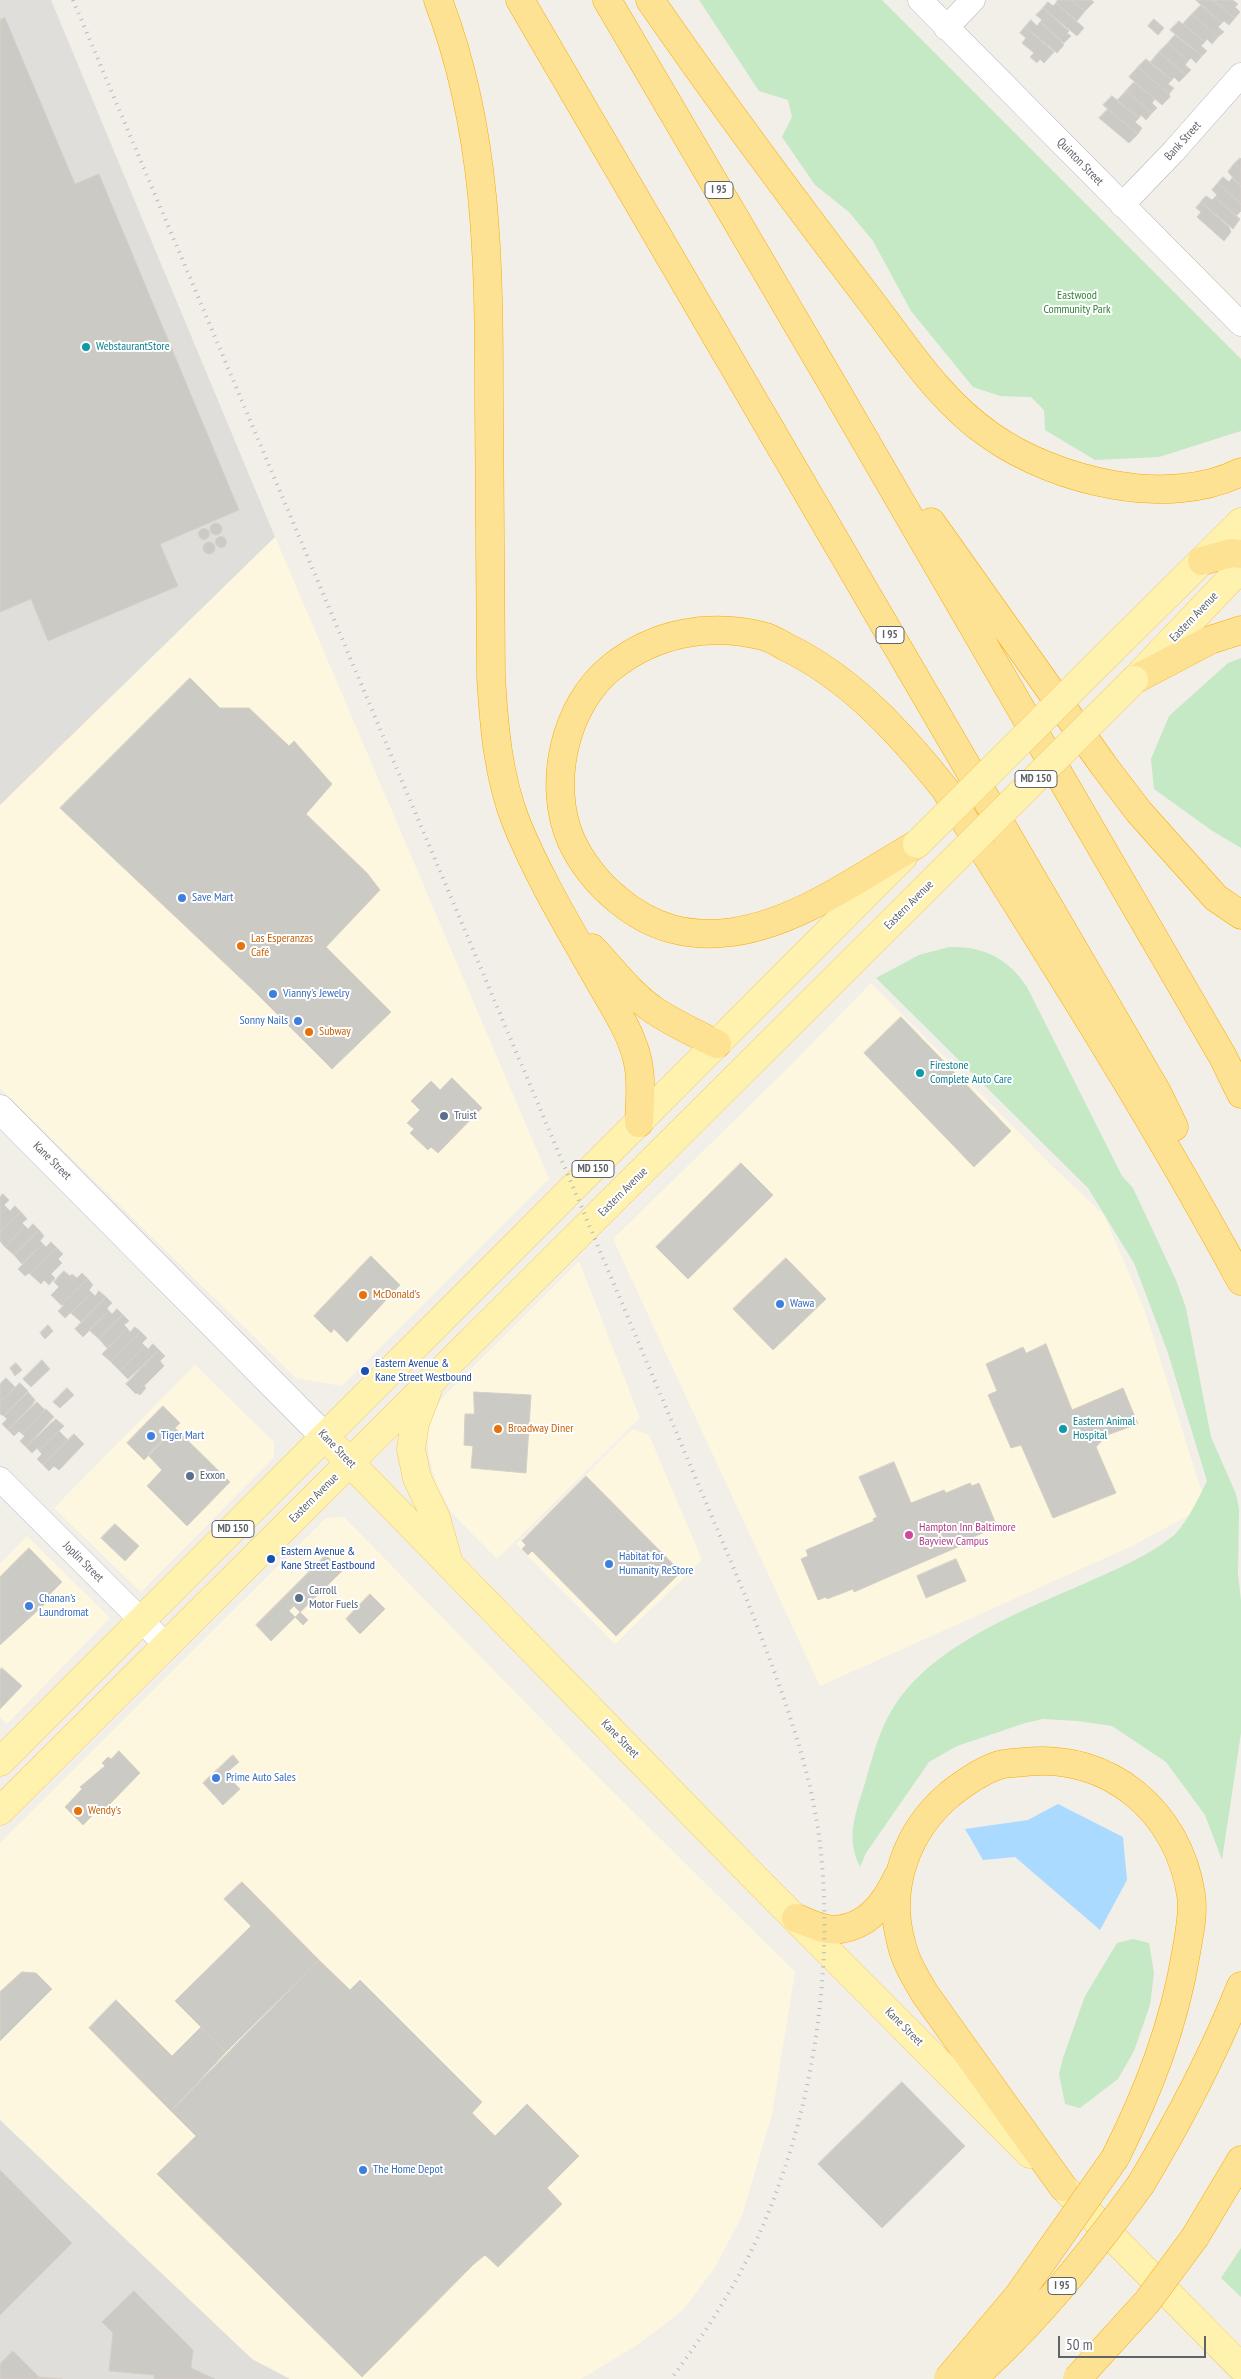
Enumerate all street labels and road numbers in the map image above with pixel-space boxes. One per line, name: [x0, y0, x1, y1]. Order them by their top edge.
street label: Bank Street: [1162, 118, 1204, 164]
street label: Quinton Street: [1054, 135, 1106, 189]
road number: I 95: [705, 182, 733, 198]
street label: Eastern Avenue: [1167, 589, 1221, 645]
road number: I 95: [876, 626, 904, 644]
road number: MD 150: [1015, 771, 1057, 788]
street label: Eastern Avenue: [881, 877, 937, 933]
street label: Kane Street: [30, 1139, 74, 1183]
road number: MD 150: [572, 1160, 614, 1178]
street label: Eastern Avenue: [595, 1164, 651, 1220]
street label: Kane Street: [315, 1427, 359, 1471]
street label: Eastern Avenue: [286, 1470, 342, 1526]
road number: MD 150: [212, 1520, 254, 1538]
street label: Joplin Street: [60, 1539, 106, 1585]
street label: Kane Street: [598, 1717, 642, 1761]
street label: Kane Street: [882, 2005, 926, 2049]
road number: I 95: [1048, 2278, 1076, 2294]

